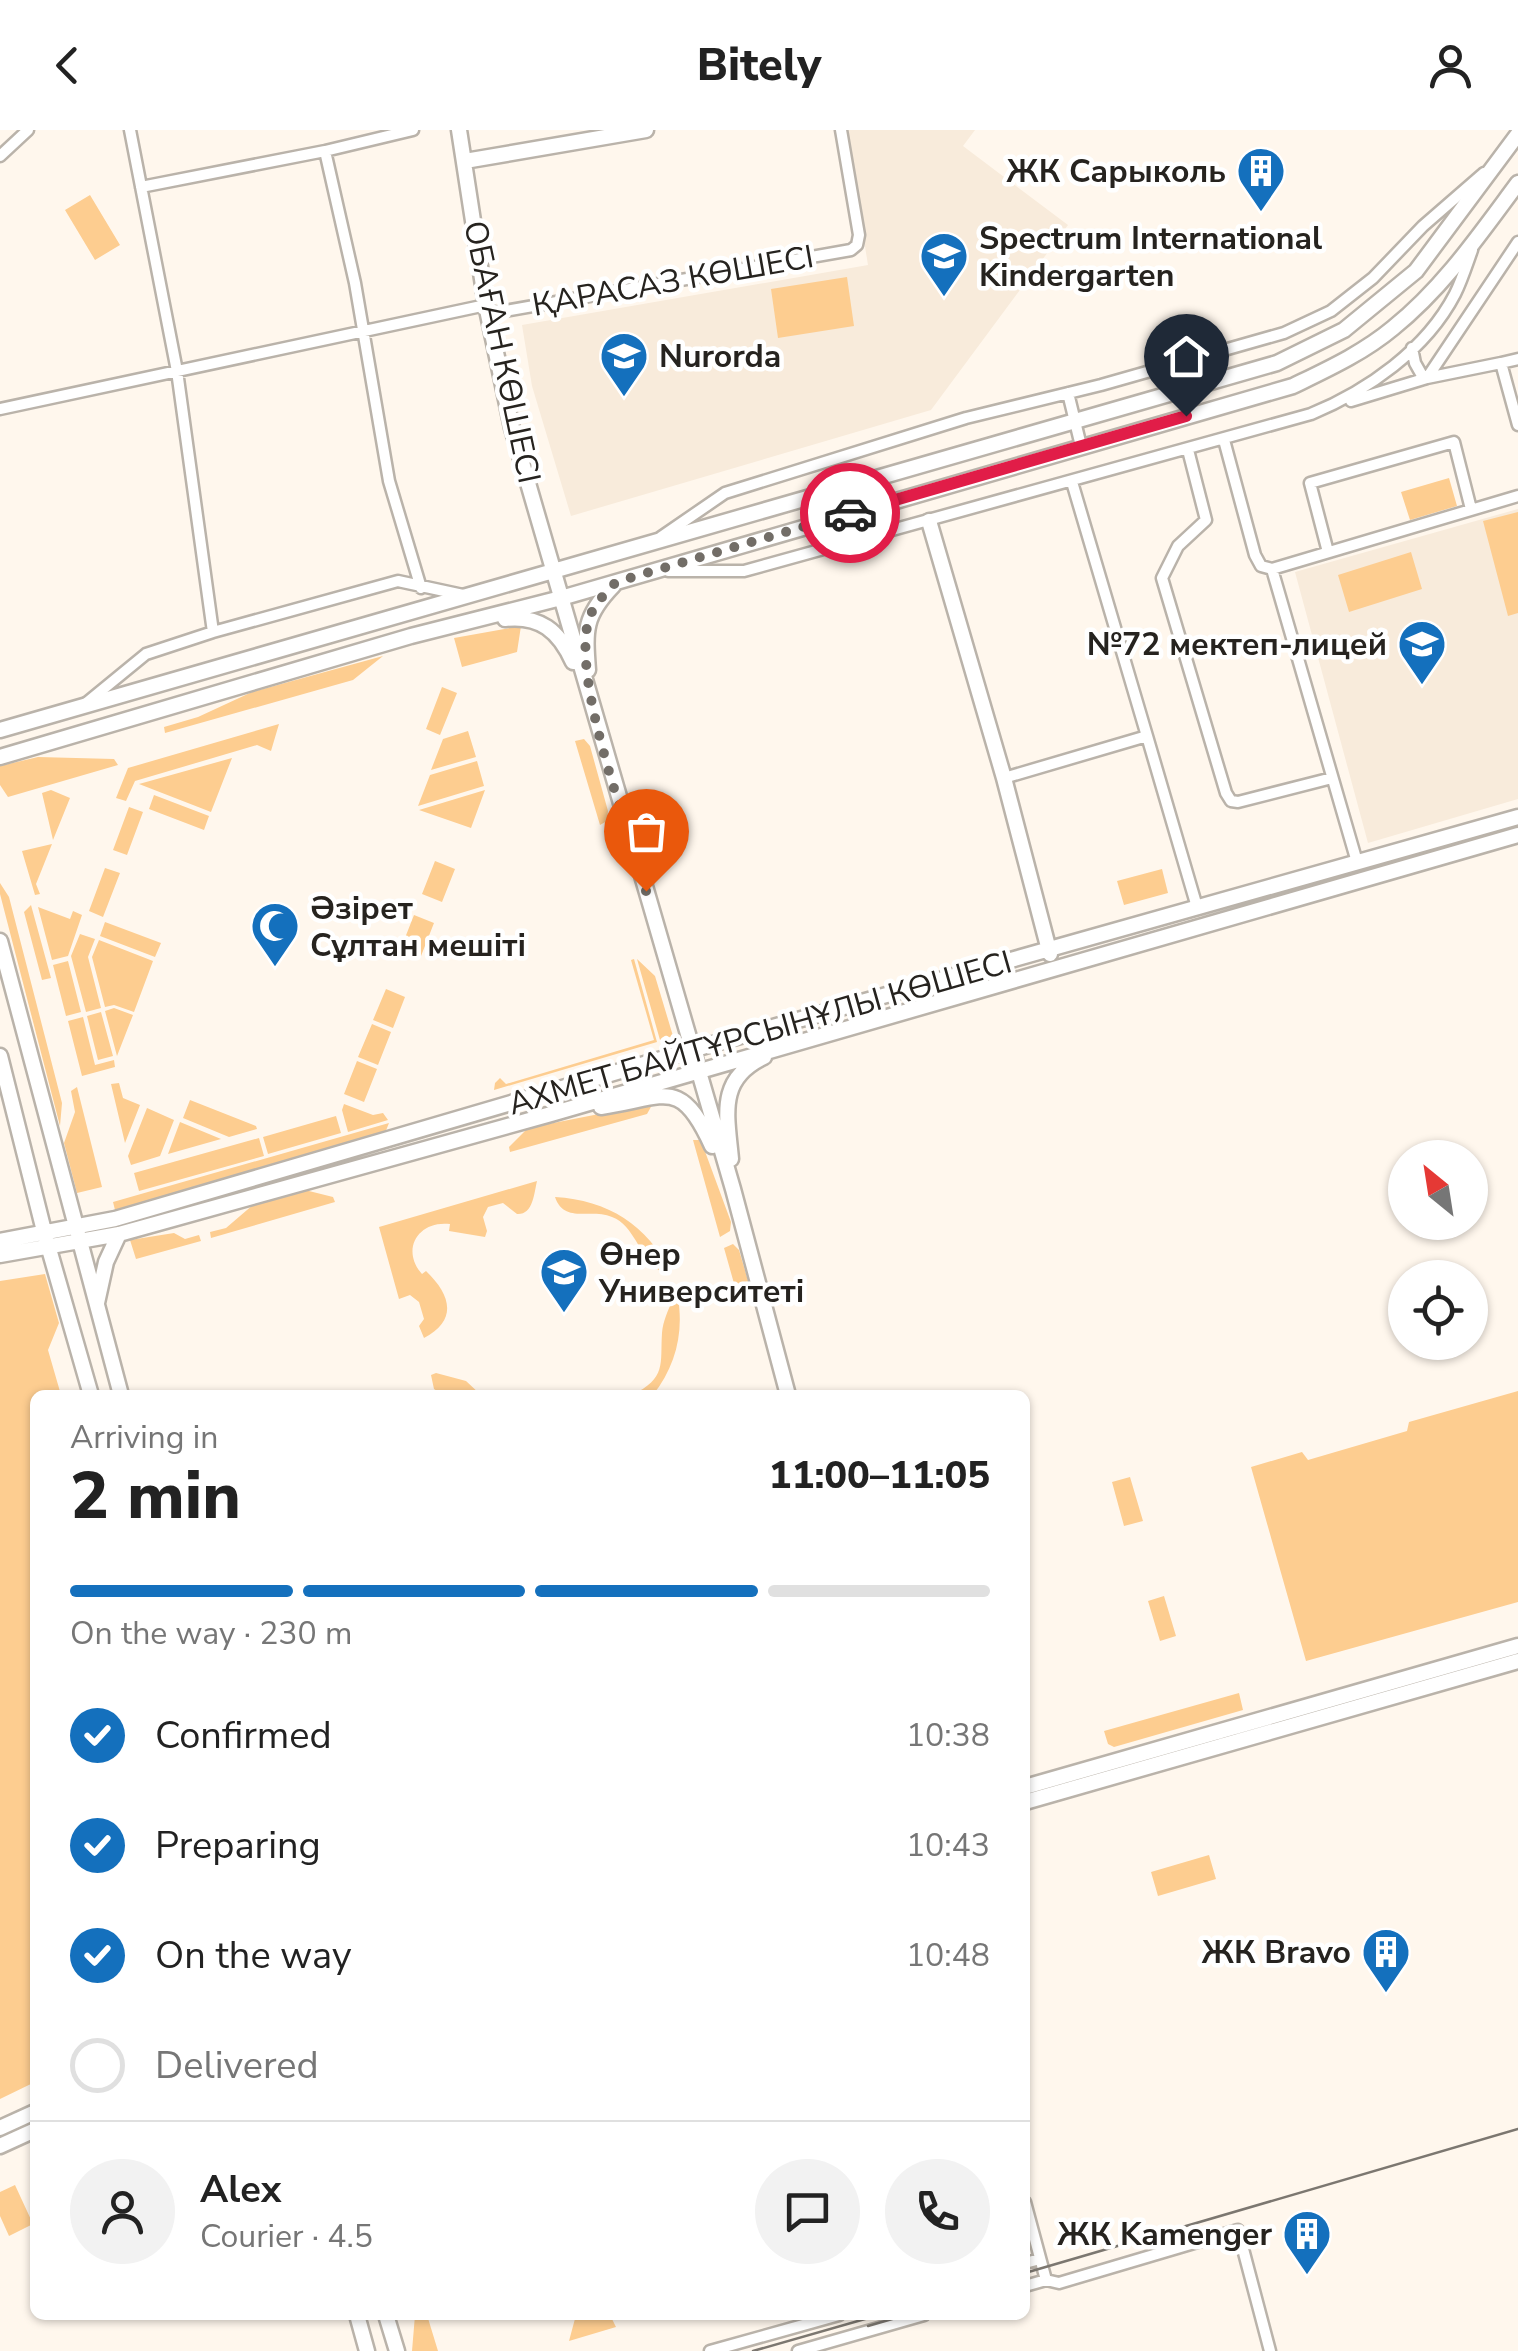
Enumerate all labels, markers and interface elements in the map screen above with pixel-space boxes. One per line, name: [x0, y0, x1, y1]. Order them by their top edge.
text: Bitely: [697, 35, 821, 96]
icon: back: [40, 38, 95, 93]
icon: person: [1423, 38, 1478, 93]
building icon: ЖК Сарыколь: [1235, 145, 1287, 213]
place label: ЖК Сарыколь: [1006, 150, 1226, 193]
street label: ОБАҒАН КӨШЕСІ: [453, 217, 551, 487]
place label: Spectrum International Kindergarten: [979, 217, 1322, 297]
school or university icon: Spectrum International Kindergarten: [918, 230, 970, 298]
street label: ҚАРАСАЗ КӨШЕСІ: [529, 235, 817, 327]
pin: [1144, 314, 1229, 417]
icon: home: [1159, 329, 1214, 384]
school or university icon: Nurorda: [598, 330, 650, 398]
place label: Nurorda: [659, 335, 781, 378]
courier: [800, 463, 900, 563]
icon: car: [823, 486, 878, 541]
school or university icon: №72 мектеп-лицей: [1396, 618, 1448, 686]
place label: №72 мектеп-лицей: [1087, 623, 1387, 666]
pin: [604, 789, 689, 892]
icon: bag: [619, 804, 674, 859]
place label: Әзірет Сұлтан мешіті: [310, 887, 526, 967]
mosque icon: Әзірет Сұлтан мешіті: [249, 900, 301, 968]
street label: АХМЕТ БАЙТҰРСЫНҰЛЫ КӨШЕСІ: [503, 940, 1017, 1126]
north arrow: [1388, 1140, 1488, 1240]
map controls: [1388, 1140, 1488, 1360]
place label: Өнер Университеті: [598, 1233, 804, 1313]
school or university icon: Өнер Университеті: [538, 1246, 590, 1314]
button: locate: [1388, 1260, 1488, 1360]
text: Arriving in: [70, 1416, 218, 1459]
text: 11:00–11:05: [769, 1450, 990, 1501]
text: 2 min: [70, 1452, 241, 1541]
text: On the way · 230 m: [70, 1612, 352, 1655]
icon: check: [70, 1708, 125, 1763]
text: Confirmed: [155, 1710, 332, 1761]
text: 10:38: [906, 1714, 990, 1757]
icon: check: [70, 1818, 125, 1873]
text: Preparing: [155, 1820, 321, 1871]
text: 10:43: [906, 1824, 990, 1867]
building icon: ЖК Bravo: [1360, 1926, 1412, 1994]
icon: check: [70, 1928, 125, 1983]
text: On the way: [155, 1930, 351, 1981]
place label: ЖК Bravo: [1202, 1931, 1351, 1974]
text: 10:48: [906, 1934, 990, 1977]
text: Delivered: [155, 2040, 319, 2091]
button: person: [70, 2159, 175, 2264]
button: chat: [755, 2159, 860, 2264]
button: phone: [885, 2159, 990, 2264]
text: Alex: [200, 2164, 281, 2215]
building icon: ЖК Kamenger: [1281, 2208, 1333, 2276]
place label: ЖК Kamenger: [1057, 2213, 1272, 2256]
text: Courier · 4.5: [200, 2215, 373, 2258]

